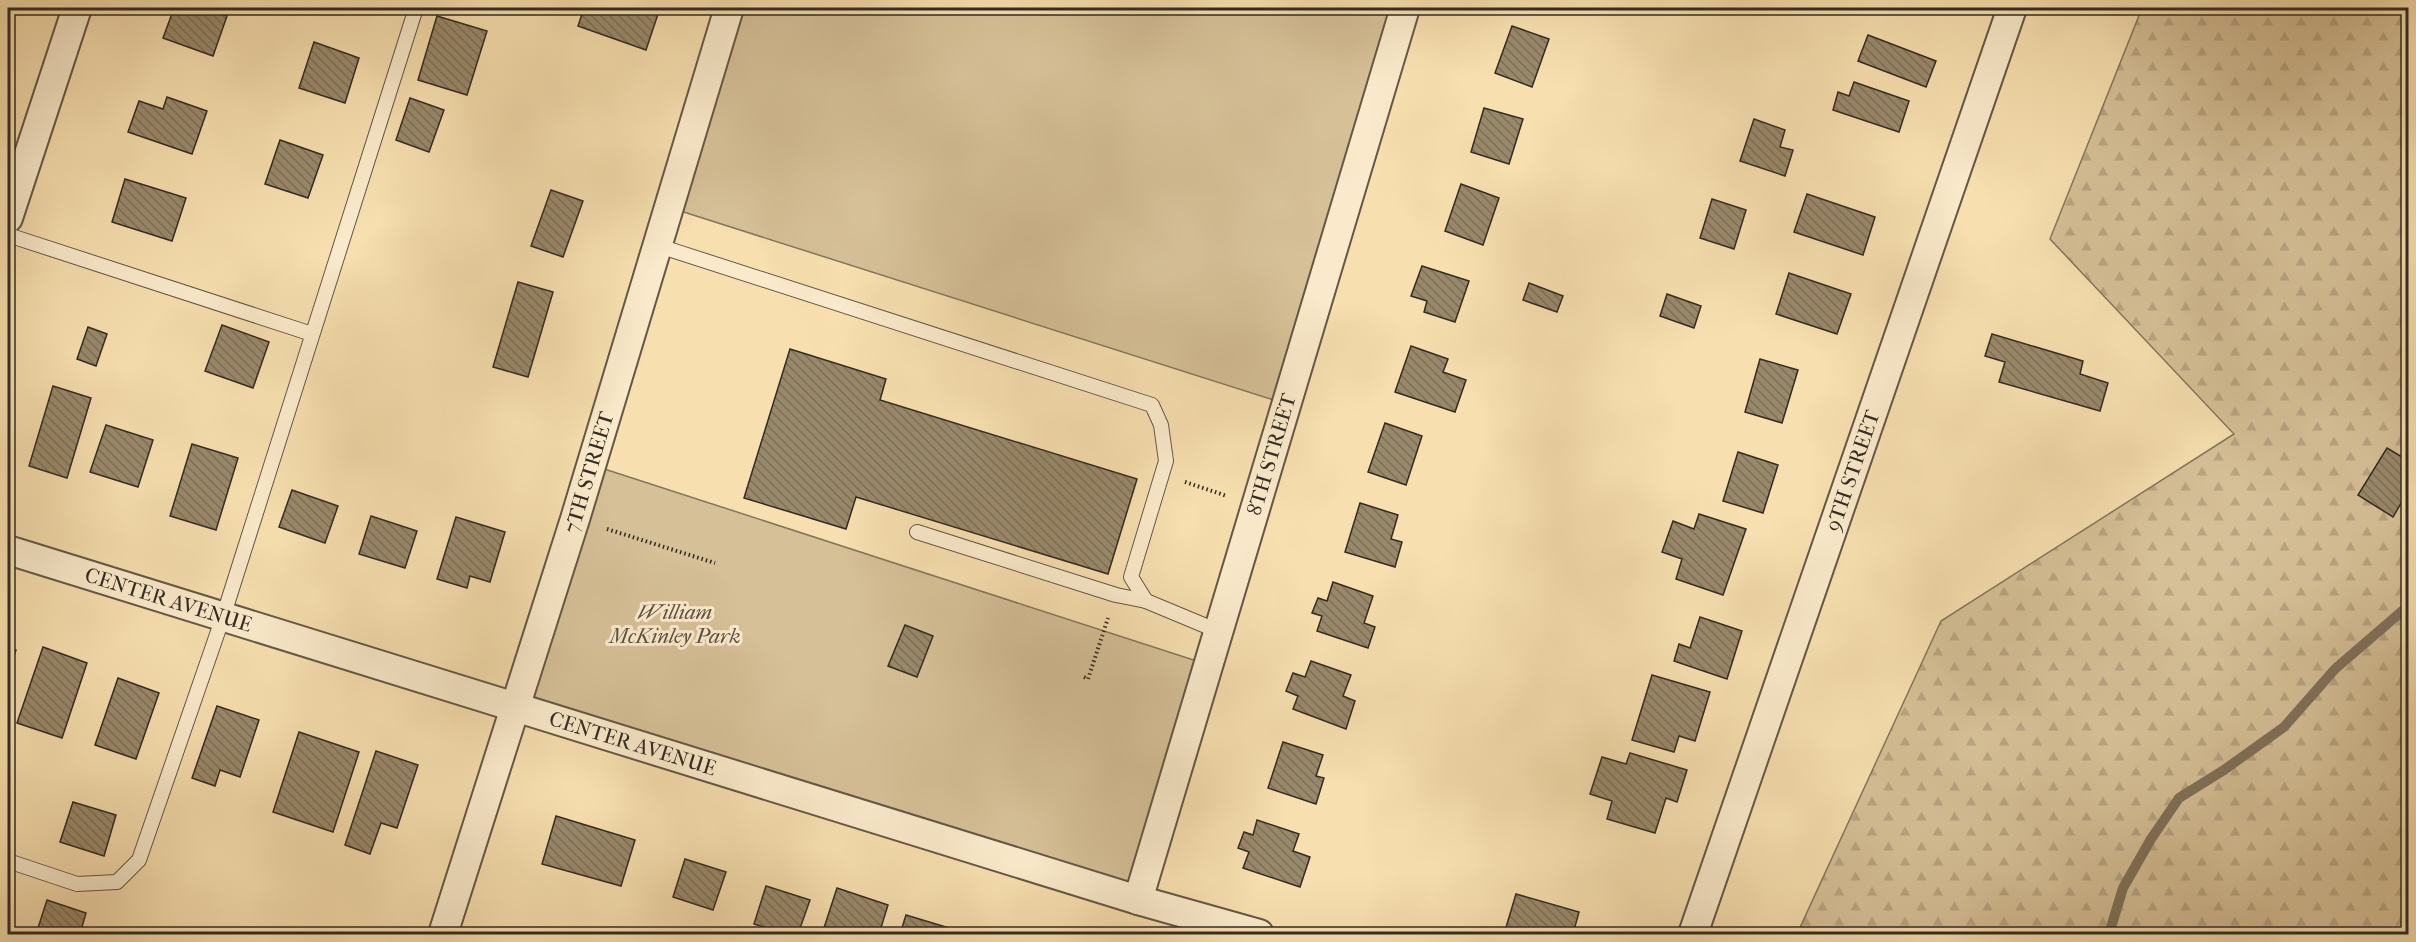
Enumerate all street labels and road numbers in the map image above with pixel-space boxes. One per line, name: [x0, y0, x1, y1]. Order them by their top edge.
street label: 8TH STREET: [1242, 390, 1301, 518]
street label: 9TH STREET: [1821, 406, 1885, 534]
street label: 7TH STREET: [559, 408, 619, 536]
street label: CENTER AVENUE: [82, 563, 255, 637]
street label: CENTER AVENUE: [546, 706, 719, 781]

